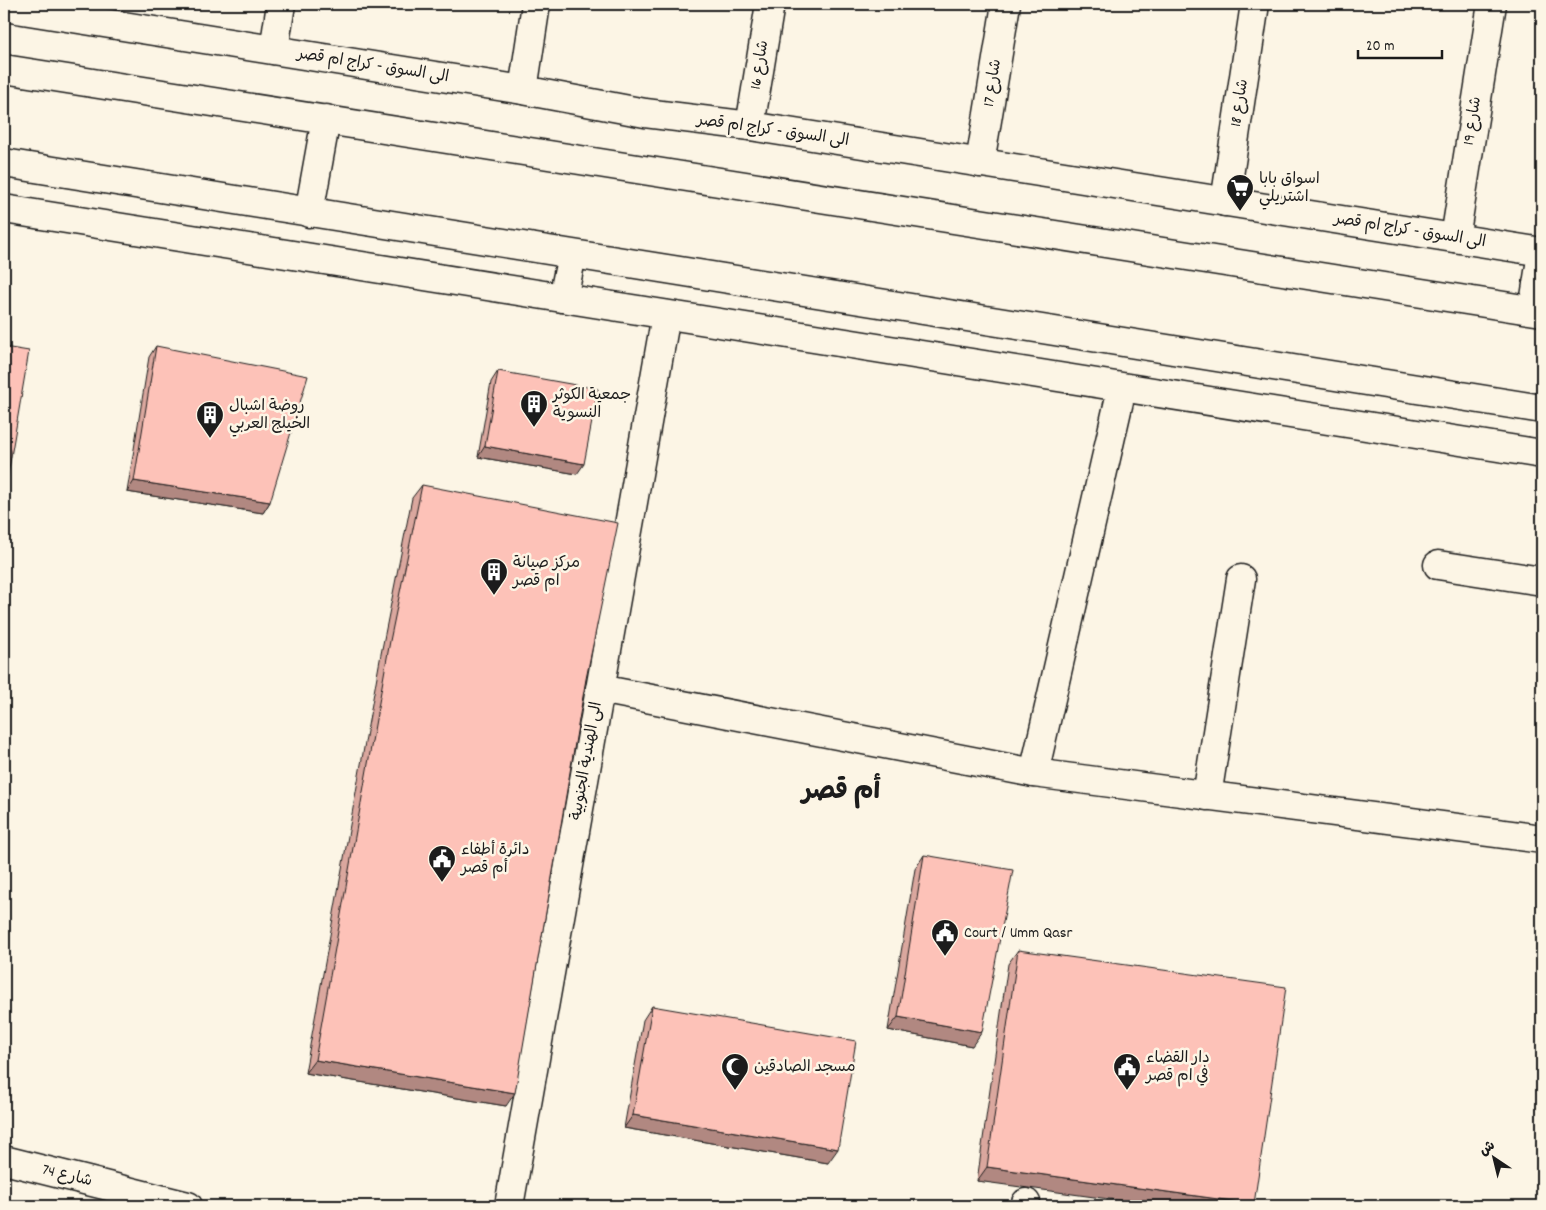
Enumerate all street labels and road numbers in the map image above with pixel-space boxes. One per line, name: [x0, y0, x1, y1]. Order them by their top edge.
street label: شارع 16: [745, 39, 775, 91]
street label: الى السوق - كراج ام قصر: [293, 42, 451, 89]
street label: شارع 17: [978, 58, 1008, 108]
street label: شارع 18: [1225, 77, 1255, 129]
street label: شارع 19: [1458, 95, 1488, 147]
street label: الى السوق - كراج ام قصر: [693, 109, 851, 153]
street label: الى السوق - كراج ام قصر: [1330, 207, 1488, 254]
street label: الى الهندية الجنوبية: [565, 700, 609, 822]
street label: شارع 74: [39, 1159, 95, 1193]

